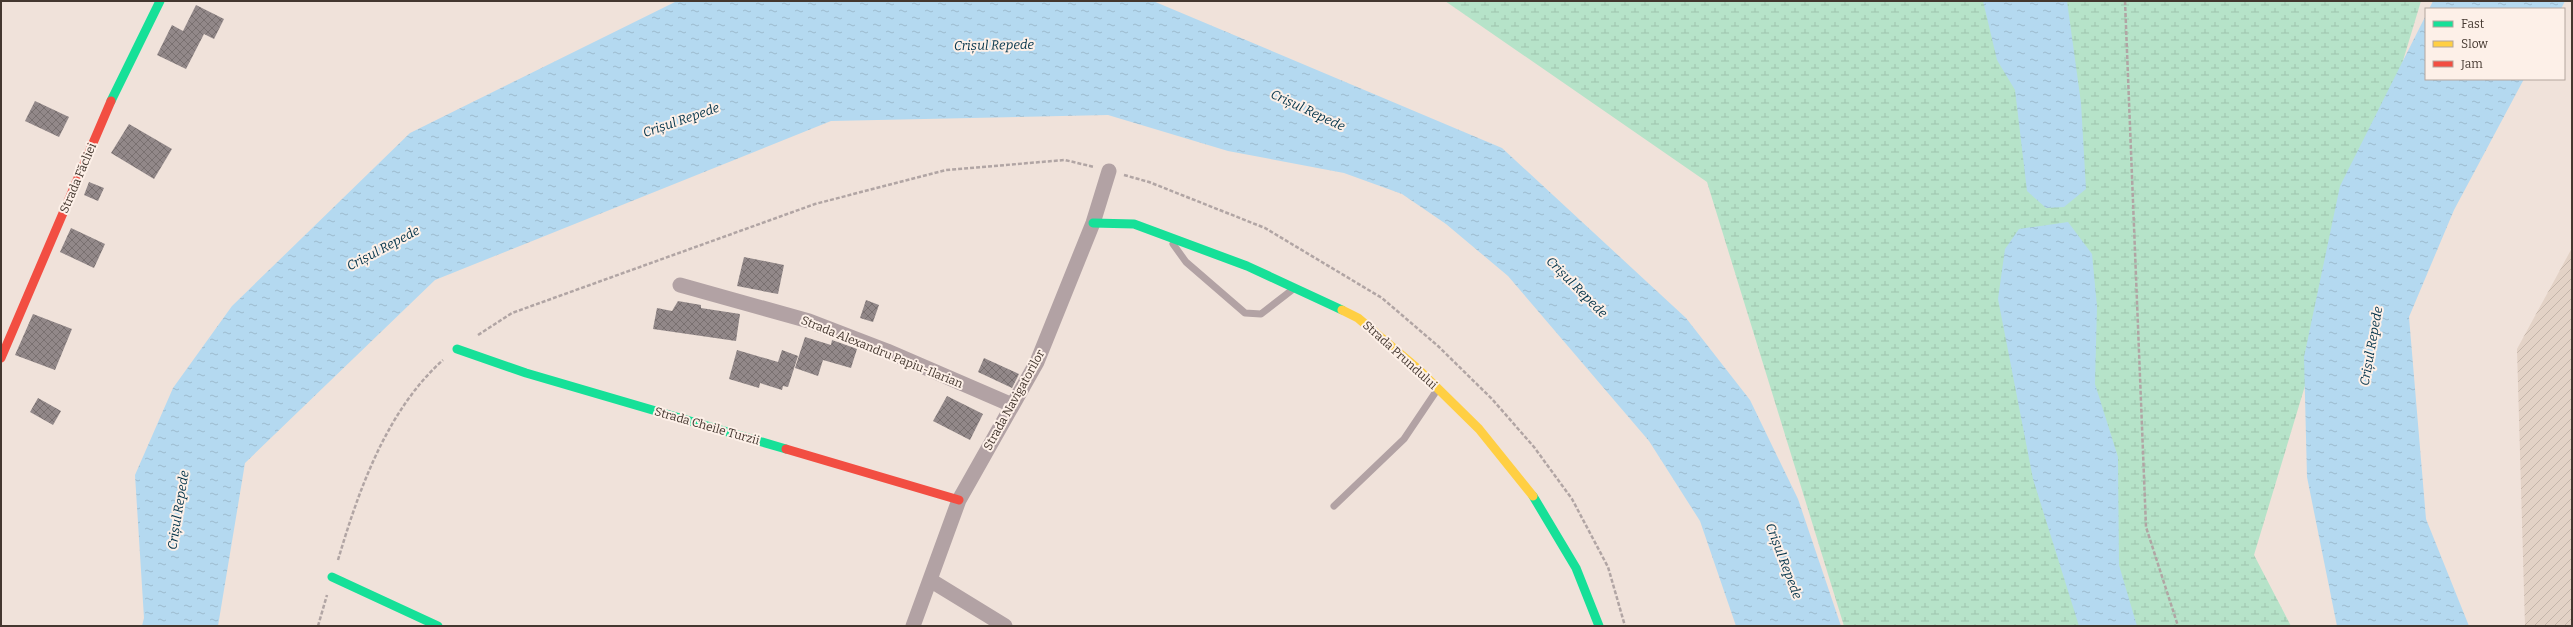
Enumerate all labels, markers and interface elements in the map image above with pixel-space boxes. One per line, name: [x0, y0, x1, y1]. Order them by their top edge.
legend: [2425, 8, 2565, 80]
text: Fast: [2461, 17, 2485, 31]
water label: Crișul Repede: [954, 37, 1035, 54]
text: Slow: [2461, 37, 2488, 51]
text: Jam: [2460, 57, 2483, 71]
water label: Crișul Repede: [1268, 86, 1348, 135]
water label: Crișul Repede: [641, 100, 722, 141]
street label: Strada Făcliei: [57, 140, 99, 215]
water label: Crișul Repede: [344, 222, 423, 274]
water label: Crișul Repede: [1543, 253, 1611, 322]
water label: Crișul Repede: [2357, 305, 2386, 387]
street label: Strada Alexandru Papiu-Ilarian: [799, 313, 965, 391]
street label: Strada Prundului: [1360, 318, 1440, 392]
street label: Strada Navigatorilor: [981, 347, 1048, 453]
street label: Strada Cheile Turzii: [653, 404, 762, 448]
water label: Crișul Repede: [164, 469, 193, 551]
water label: Crișul Repede: [1762, 521, 1806, 602]

